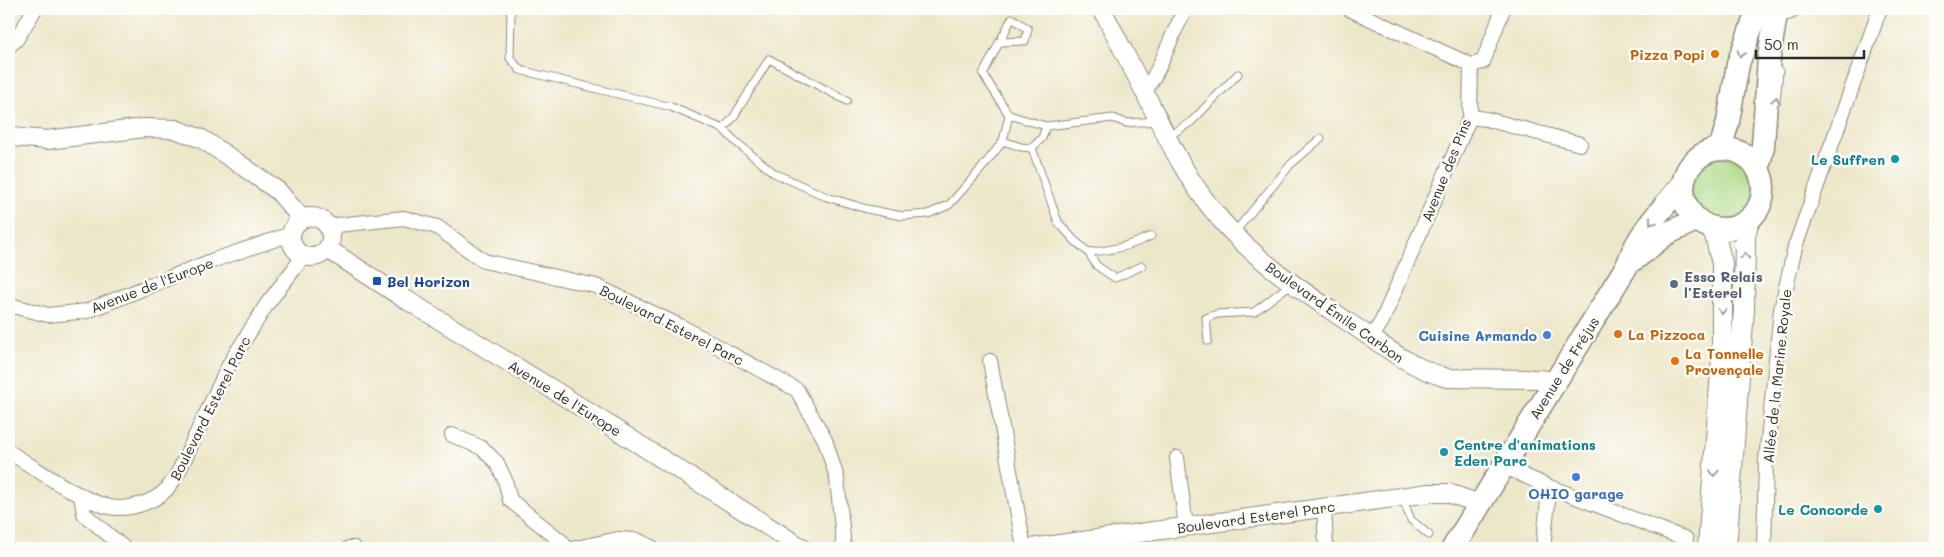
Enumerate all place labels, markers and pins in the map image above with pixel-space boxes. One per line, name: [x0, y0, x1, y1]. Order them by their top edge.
place label: Pizza Popi: [1630, 45, 1705, 64]
marker: Pizza Popi: [1709, 48, 1721, 60]
place label: Le Suffren: [1811, 150, 1885, 169]
marker: Le Suffren: [1889, 153, 1901, 165]
place label: Esso Relais l’Esterel: [1684, 267, 1763, 302]
place label: Bel Horizon: [387, 272, 470, 291]
marker: Bel Horizon: [371, 275, 383, 287]
marker: Esso Relais l’Esterel: [1668, 278, 1680, 290]
place label: La Pizzoca: [1628, 325, 1706, 344]
place label: Cuisine Armando: [1418, 326, 1537, 345]
marker: La Pizzoca: [1612, 328, 1624, 340]
marker: Cuisine Armando: [1541, 329, 1553, 341]
place label: La Tonnelle Provençale: [1685, 344, 1764, 379]
marker: La Tonnelle Provençale: [1669, 355, 1681, 367]
place label: Centre d'animations Eden Parc: [1454, 435, 1596, 470]
marker: Centre d'animations Eden Parc: [1438, 446, 1450, 458]
marker: OHIO garage: [1570, 471, 1582, 483]
place label: OHIO garage: [1528, 484, 1624, 503]
place label: Le Concorde: [1778, 500, 1868, 519]
marker: Le Concorde: [1872, 503, 1884, 515]

